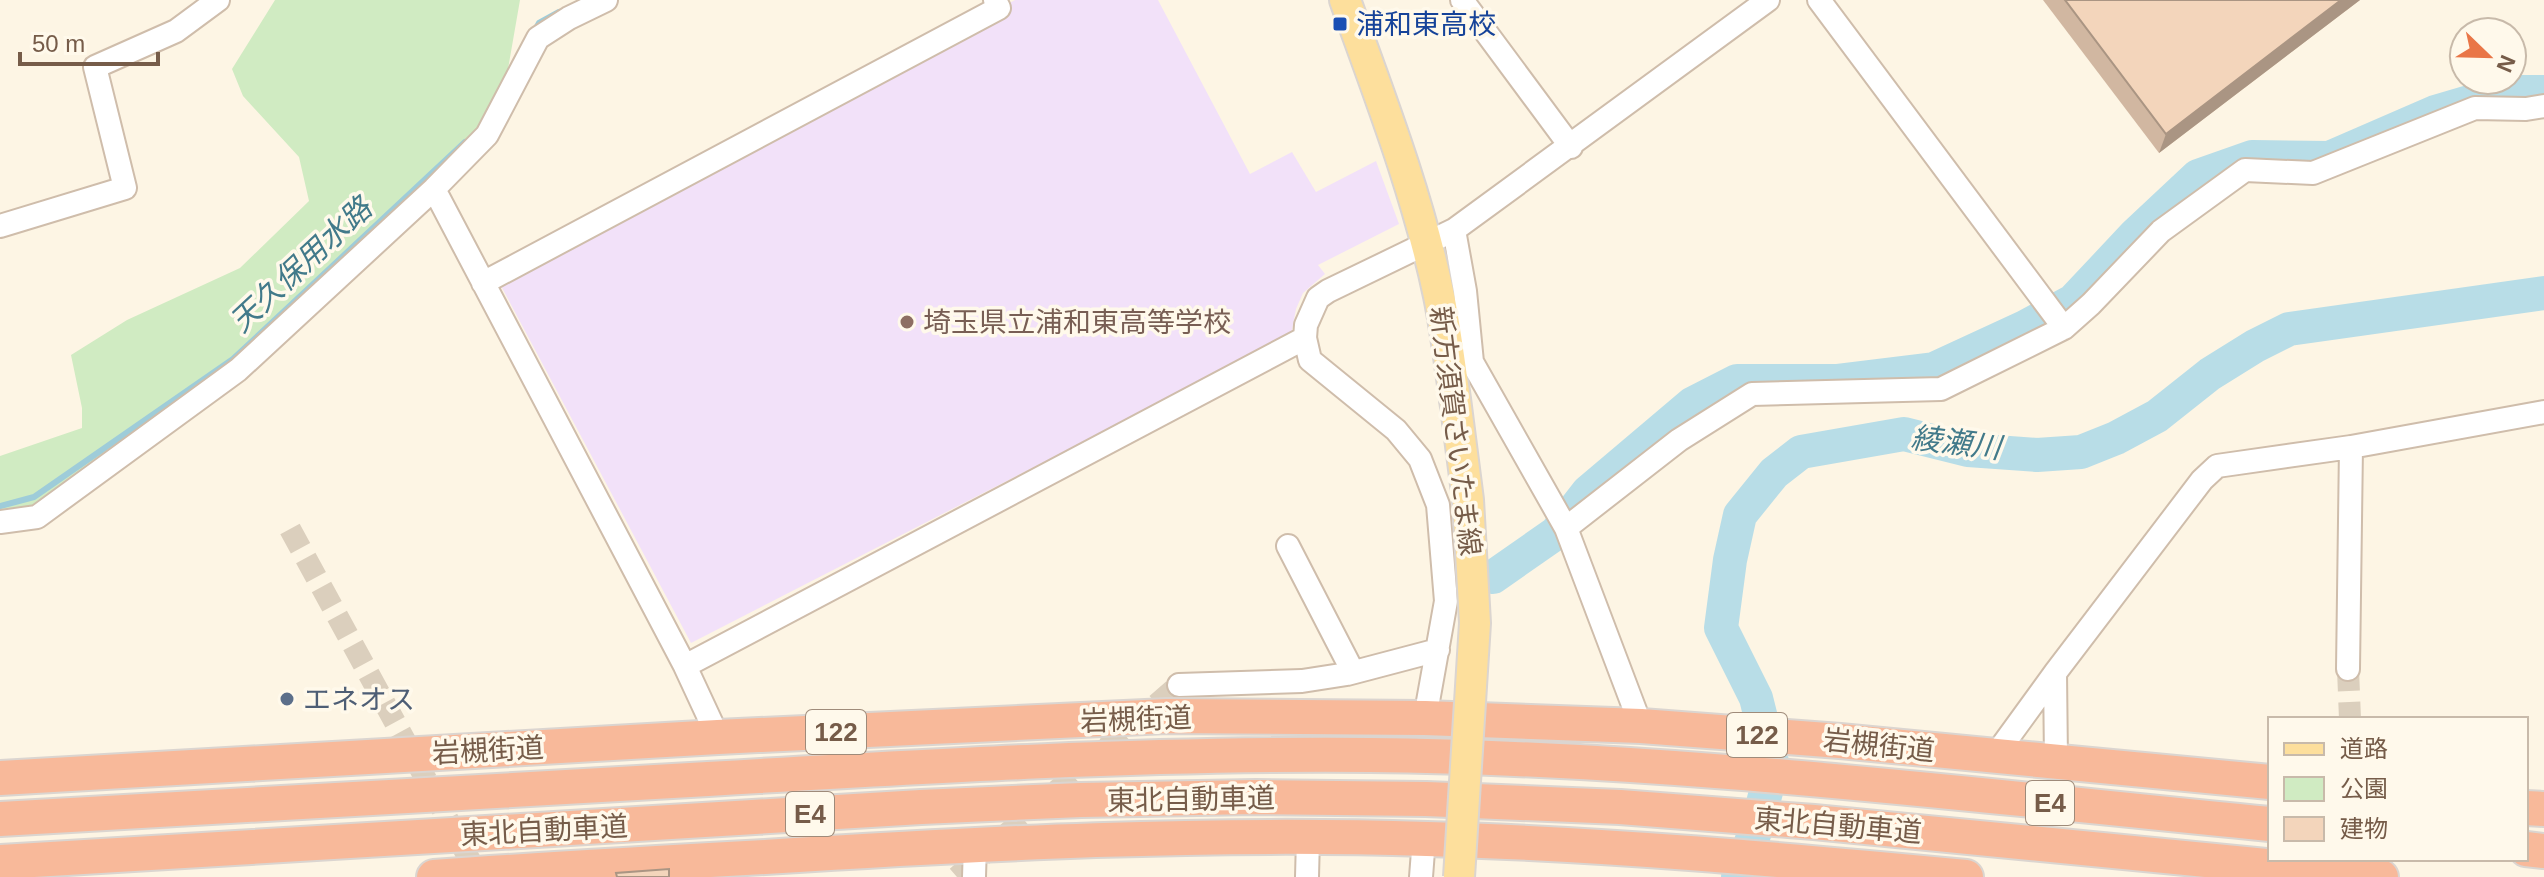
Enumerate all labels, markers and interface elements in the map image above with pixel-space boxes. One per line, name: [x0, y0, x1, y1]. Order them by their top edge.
place label: 浦和東高校: [1356, 9, 1496, 40]
marker: 浦和東高校: [1331, 15, 1349, 33]
scale bar: [20, 16, 158, 66]
north arrow: [2448, 16, 2528, 96]
text: 50 m: [32, 30, 85, 57]
text: N: [2491, 51, 2521, 76]
water label: 天久保用水路: [224, 189, 380, 338]
street label: 新方須賀さいたま線: [1425, 305, 1486, 558]
place label: 埼玉県立浦和東高等学校: [923, 307, 1231, 338]
marker: 埼玉県立浦和東高等学校: [898, 313, 916, 331]
water label: 綾瀬川: [1909, 421, 2006, 465]
place label: エネオス: [303, 684, 415, 715]
marker: エネオス: [278, 690, 296, 708]
street label: 岩槻街道: [1080, 702, 1193, 737]
road number: 122: [806, 710, 866, 754]
road number: 122: [1727, 713, 1787, 757]
legend: [2268, 717, 2528, 861]
street label: 岩槻街道: [1822, 724, 1936, 767]
street label: 岩槻街道: [431, 732, 545, 769]
text: 道路: [2340, 735, 2388, 762]
text: 公園: [2340, 775, 2388, 802]
road number: E4: [2026, 781, 2074, 825]
street label: 東北自動車道: [1107, 783, 1275, 816]
road number: E4: [786, 792, 834, 836]
street label: 東北自動車道: [1753, 803, 1923, 848]
street label: 東北自動車道: [459, 811, 629, 850]
text: 建物: [2340, 815, 2388, 842]

